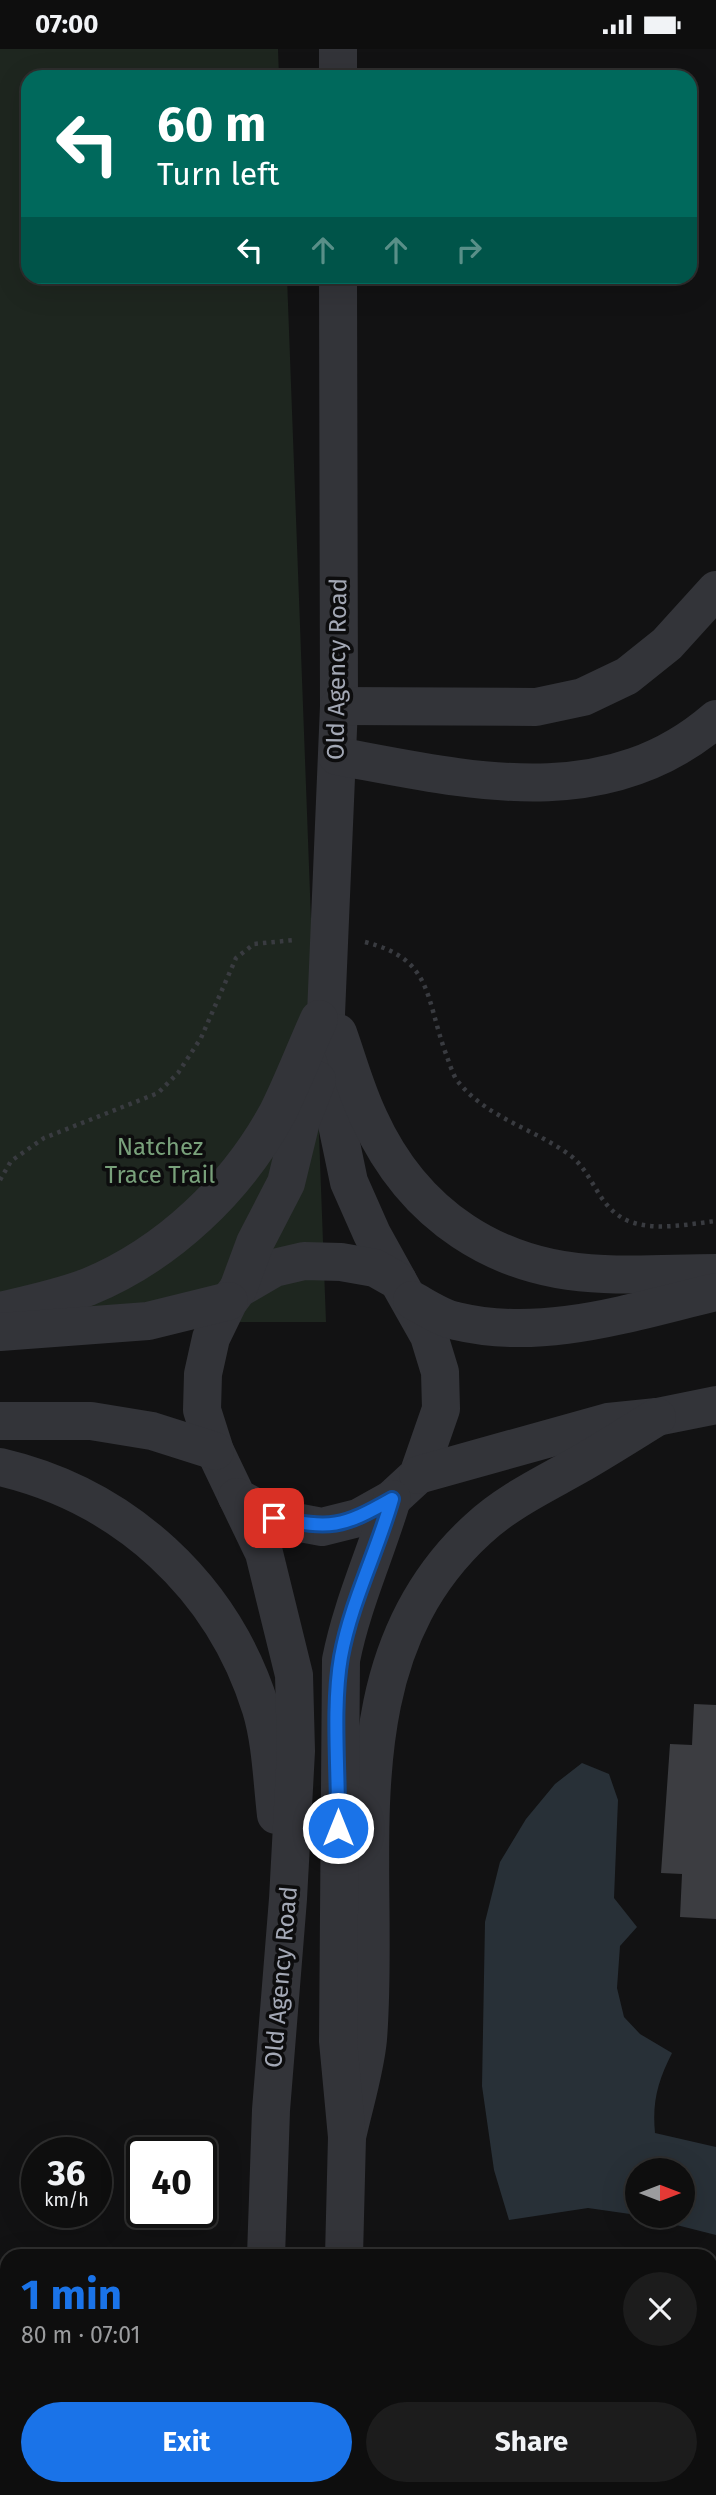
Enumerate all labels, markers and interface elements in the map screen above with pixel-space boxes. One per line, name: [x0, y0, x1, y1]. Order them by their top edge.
text: 07:00: [35, 9, 99, 40]
text: 60 m: [157, 95, 266, 154]
icon: left: [42, 98, 133, 189]
text: Turn left: [157, 155, 279, 193]
icon: left: [231, 231, 269, 269]
icon: ahead: [304, 231, 342, 269]
icon: ahead: [377, 231, 415, 269]
icon: right: [450, 231, 488, 269]
street label: Old Agency Road: [321, 578, 353, 760]
park label: Natchez Trace Trail: [105, 1133, 215, 1189]
pin: [244, 1488, 304, 1548]
icon: arrive: [255, 1499, 293, 1537]
position arrow: [301, 1791, 375, 1865]
street label: Old Agency Road: [259, 1885, 303, 2069]
speed limit sign: 40: [126, 2137, 217, 2228]
text: 36: [48, 2152, 85, 2194]
north arrow: [625, 2158, 695, 2228]
map controls: [625, 2158, 695, 2228]
text: km/h: [44, 2189, 89, 2211]
text: 1 min: [21, 2270, 122, 2320]
button: close: [623, 2272, 697, 2346]
text: 80 m · 07:01: [21, 2321, 140, 2349]
button: Exit: [21, 2402, 352, 2482]
button: Share: [366, 2402, 697, 2482]

